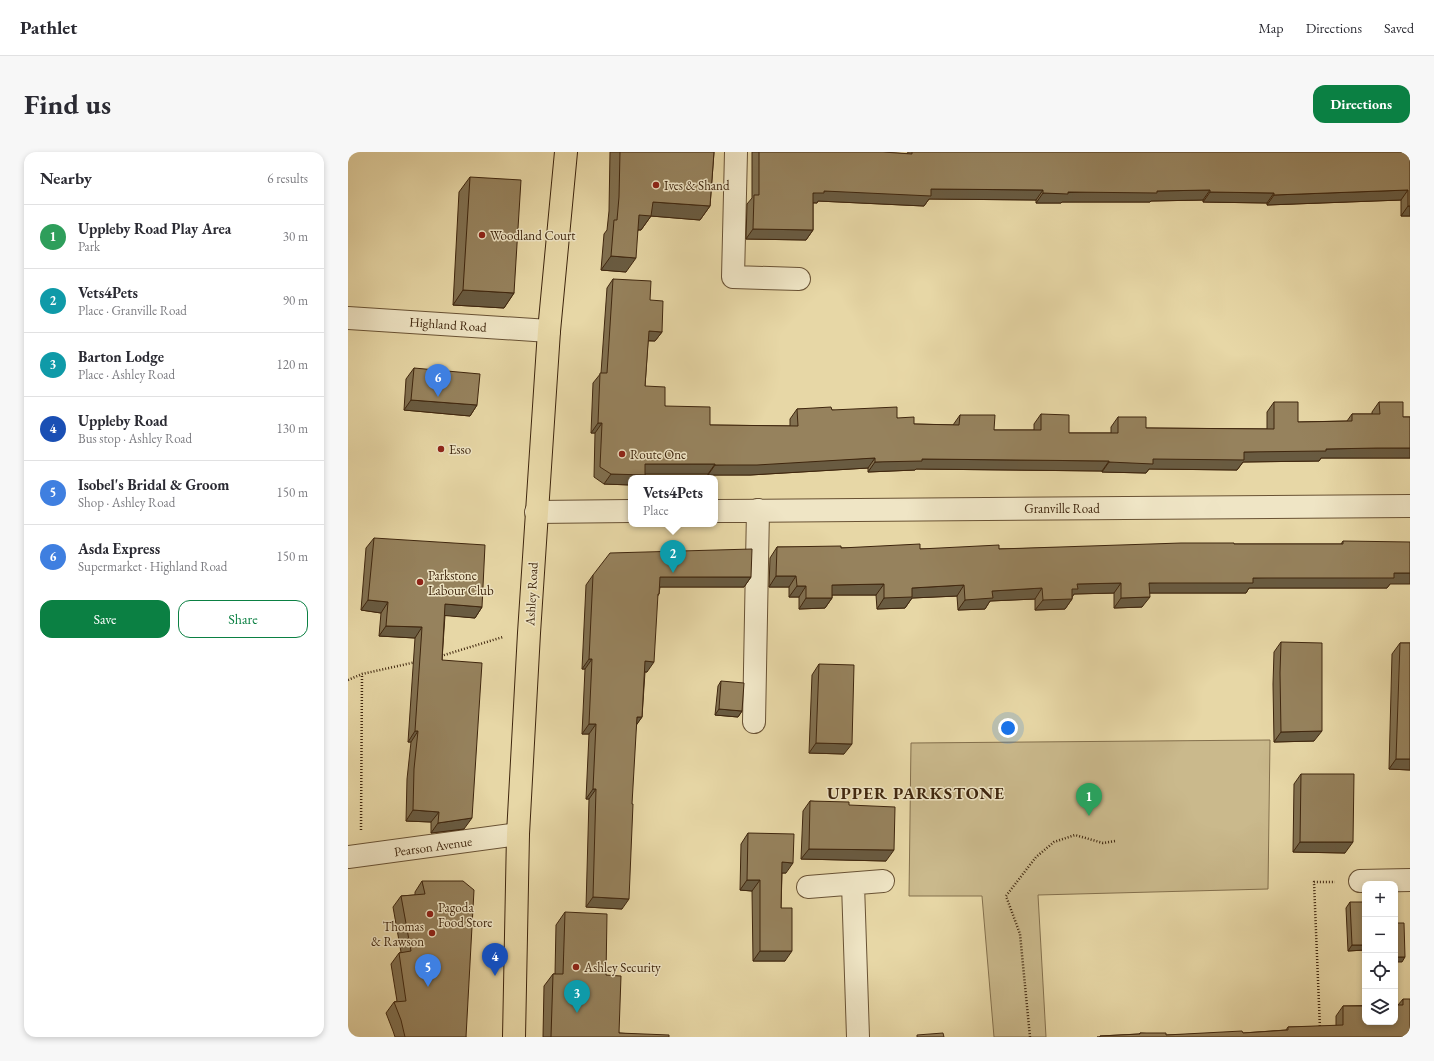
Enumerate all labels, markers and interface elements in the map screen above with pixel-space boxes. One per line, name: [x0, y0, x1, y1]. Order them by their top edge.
text: Pathlet: [20, 15, 77, 40]
text: Map: [1258, 19, 1284, 37]
text: Directions: [1306, 19, 1362, 37]
text: Saved: [1384, 19, 1414, 37]
button: Directions: [1313, 85, 1410, 123]
text: Find us: [24, 86, 111, 122]
text: Nearby: [40, 167, 92, 189]
text: 6 results: [267, 170, 308, 187]
place label: Ives & Shand: [664, 177, 730, 194]
marker: Ives & Shand: [651, 180, 661, 190]
text: Uppleby Road Play Area: [78, 219, 231, 238]
place label: Woodland Court: [490, 227, 575, 244]
text: 1: [50, 228, 56, 245]
text: 30 m: [283, 228, 308, 245]
marker: Woodland Court: [477, 230, 487, 240]
text: Park: [78, 238, 100, 255]
text: Vets4Pets: [78, 283, 138, 302]
text: 2: [50, 292, 56, 309]
text: 90 m: [283, 292, 308, 309]
text: Place · Granville Road: [78, 302, 187, 319]
street label: Highland Road: [409, 313, 488, 336]
text: Barton Lodge: [78, 347, 164, 366]
text: 3: [50, 356, 56, 373]
text: 120 m: [277, 356, 308, 373]
pin: 6: [425, 364, 451, 397]
text: Place · Ashley Road: [78, 366, 175, 383]
text: Uppleby Road: [78, 411, 168, 430]
text: 4: [50, 420, 56, 437]
text: 130 m: [277, 420, 308, 437]
text: Bus stop · Ashley Road: [78, 430, 192, 447]
place label: Esso: [449, 441, 471, 458]
marker: Esso: [436, 444, 446, 454]
place label: Route One: [630, 446, 686, 463]
marker: Route One: [617, 449, 627, 459]
text: Isobel's Bridal & Groom: [78, 475, 229, 494]
popup: [628, 475, 718, 527]
text: Vets4Pets: [643, 483, 703, 502]
text: 5: [50, 484, 56, 501]
text: 150 m: [277, 484, 308, 501]
text: Shop · Ashley Road: [78, 494, 175, 511]
street label: Granville Road: [1024, 500, 1100, 517]
text: Place: [643, 502, 669, 519]
text: Asda Express: [78, 539, 160, 558]
pin: 2: [660, 540, 686, 573]
text: 6: [50, 548, 56, 565]
text: 150 m: [277, 548, 308, 565]
text: Supermarket · Highland Road: [78, 558, 227, 575]
street label: Ashley Road: [521, 561, 542, 627]
place label: Parkstone Labour Club: [428, 567, 494, 599]
marker: Parkstone Labour Club: [415, 577, 425, 587]
button: Save: [40, 600, 170, 638]
button: Share: [178, 600, 308, 638]
your location: [998, 718, 1018, 738]
district label: UPPER PARKSTONE: [827, 782, 1005, 804]
pin: 1: [1076, 783, 1102, 816]
street label: Pearson Avenue: [393, 833, 473, 860]
map controls: [1362, 881, 1398, 1025]
button: +: [1362, 881, 1398, 917]
place label: Pagoda Food Store: [438, 899, 492, 931]
marker: Pagoda Food Store: [425, 909, 435, 919]
button: −: [1362, 917, 1398, 953]
place label: Thomas & Rawson: [371, 918, 424, 950]
marker: Thomas & Rawson: [427, 928, 437, 938]
pin: 4: [482, 943, 508, 976]
button: locate: [1362, 953, 1398, 989]
pin: 5: [415, 954, 441, 987]
place label: Ashley Security: [583, 959, 661, 976]
marker: Ashley Security: [571, 962, 581, 972]
pin: 3: [564, 980, 590, 1013]
button: layers: [1362, 989, 1398, 1025]

